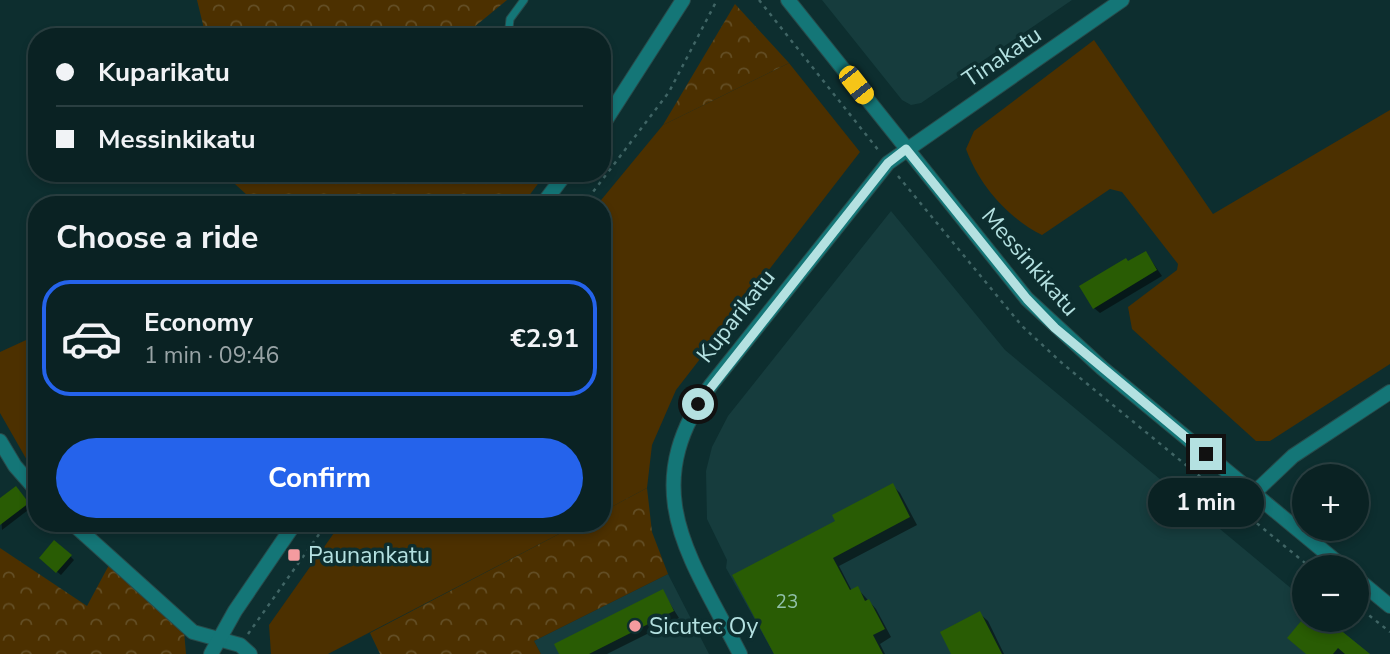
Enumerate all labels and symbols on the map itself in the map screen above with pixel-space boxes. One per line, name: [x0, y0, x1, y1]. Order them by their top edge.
street label: Tinakatu: [956, 19, 1048, 95]
car: [835, 62, 878, 108]
street label: Messinkikatu: [974, 201, 1086, 323]
street label: Kuparikatu: [690, 263, 782, 369]
route start: [682, 388, 714, 420]
route end: [1190, 438, 1222, 470]
callout: 1 min: [1148, 478, 1264, 528]
place label: Paunankatu: [308, 540, 430, 571]
marker: Paunankatu: [286, 547, 302, 563]
house number: 23: [776, 589, 798, 615]
place label: Sicutec Oy: [649, 611, 758, 642]
marker: Sicutec Oy: [627, 618, 643, 634]

